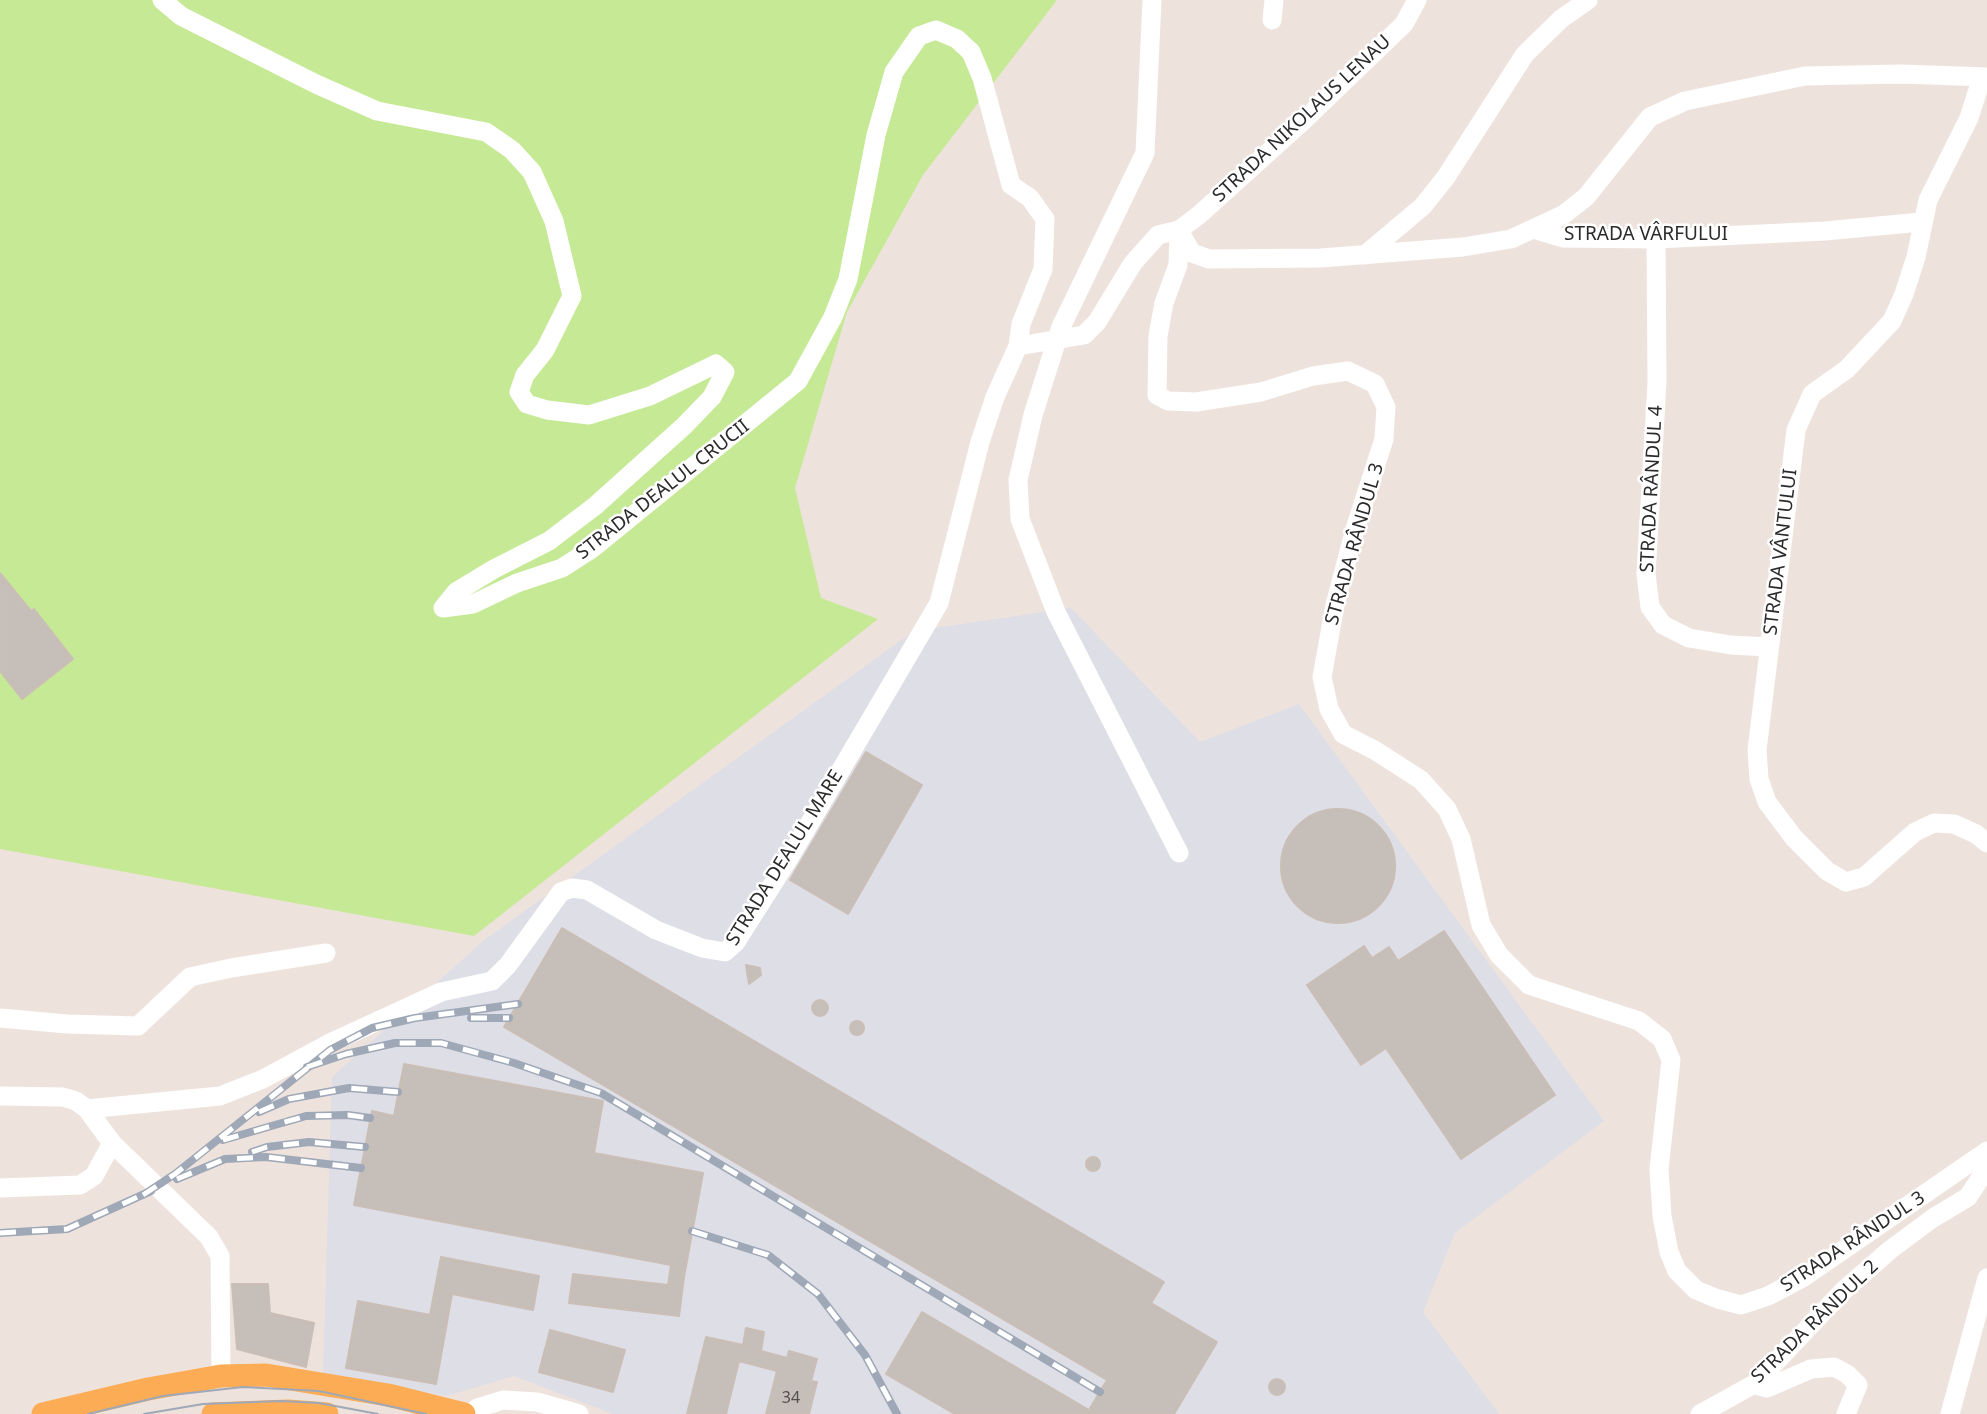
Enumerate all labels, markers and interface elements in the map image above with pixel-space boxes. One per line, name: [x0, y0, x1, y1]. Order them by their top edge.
street label: STRADA NIKOLAUS LENAU: [1208, 31, 1396, 207]
street label: STRADA VÂRFULUI: [1564, 224, 1728, 246]
street label: STRADA RÂNDUL 4: [1636, 405, 1668, 573]
street label: STRADA DEALUL CRUCII: [572, 415, 754, 565]
street label: STRADA RÂNDUL 3: [1321, 460, 1389, 628]
street label: STRADA VÂNTULUI: [1759, 468, 1803, 636]
street label: STRADA DEALUL MARE: [722, 766, 848, 950]
street label: STRADA RÂNDUL 3: [1777, 1187, 1929, 1297]
street label: STRADA RÂNDUL 2: [1747, 1256, 1883, 1388]
house number: 34: [782, 1388, 800, 1408]

